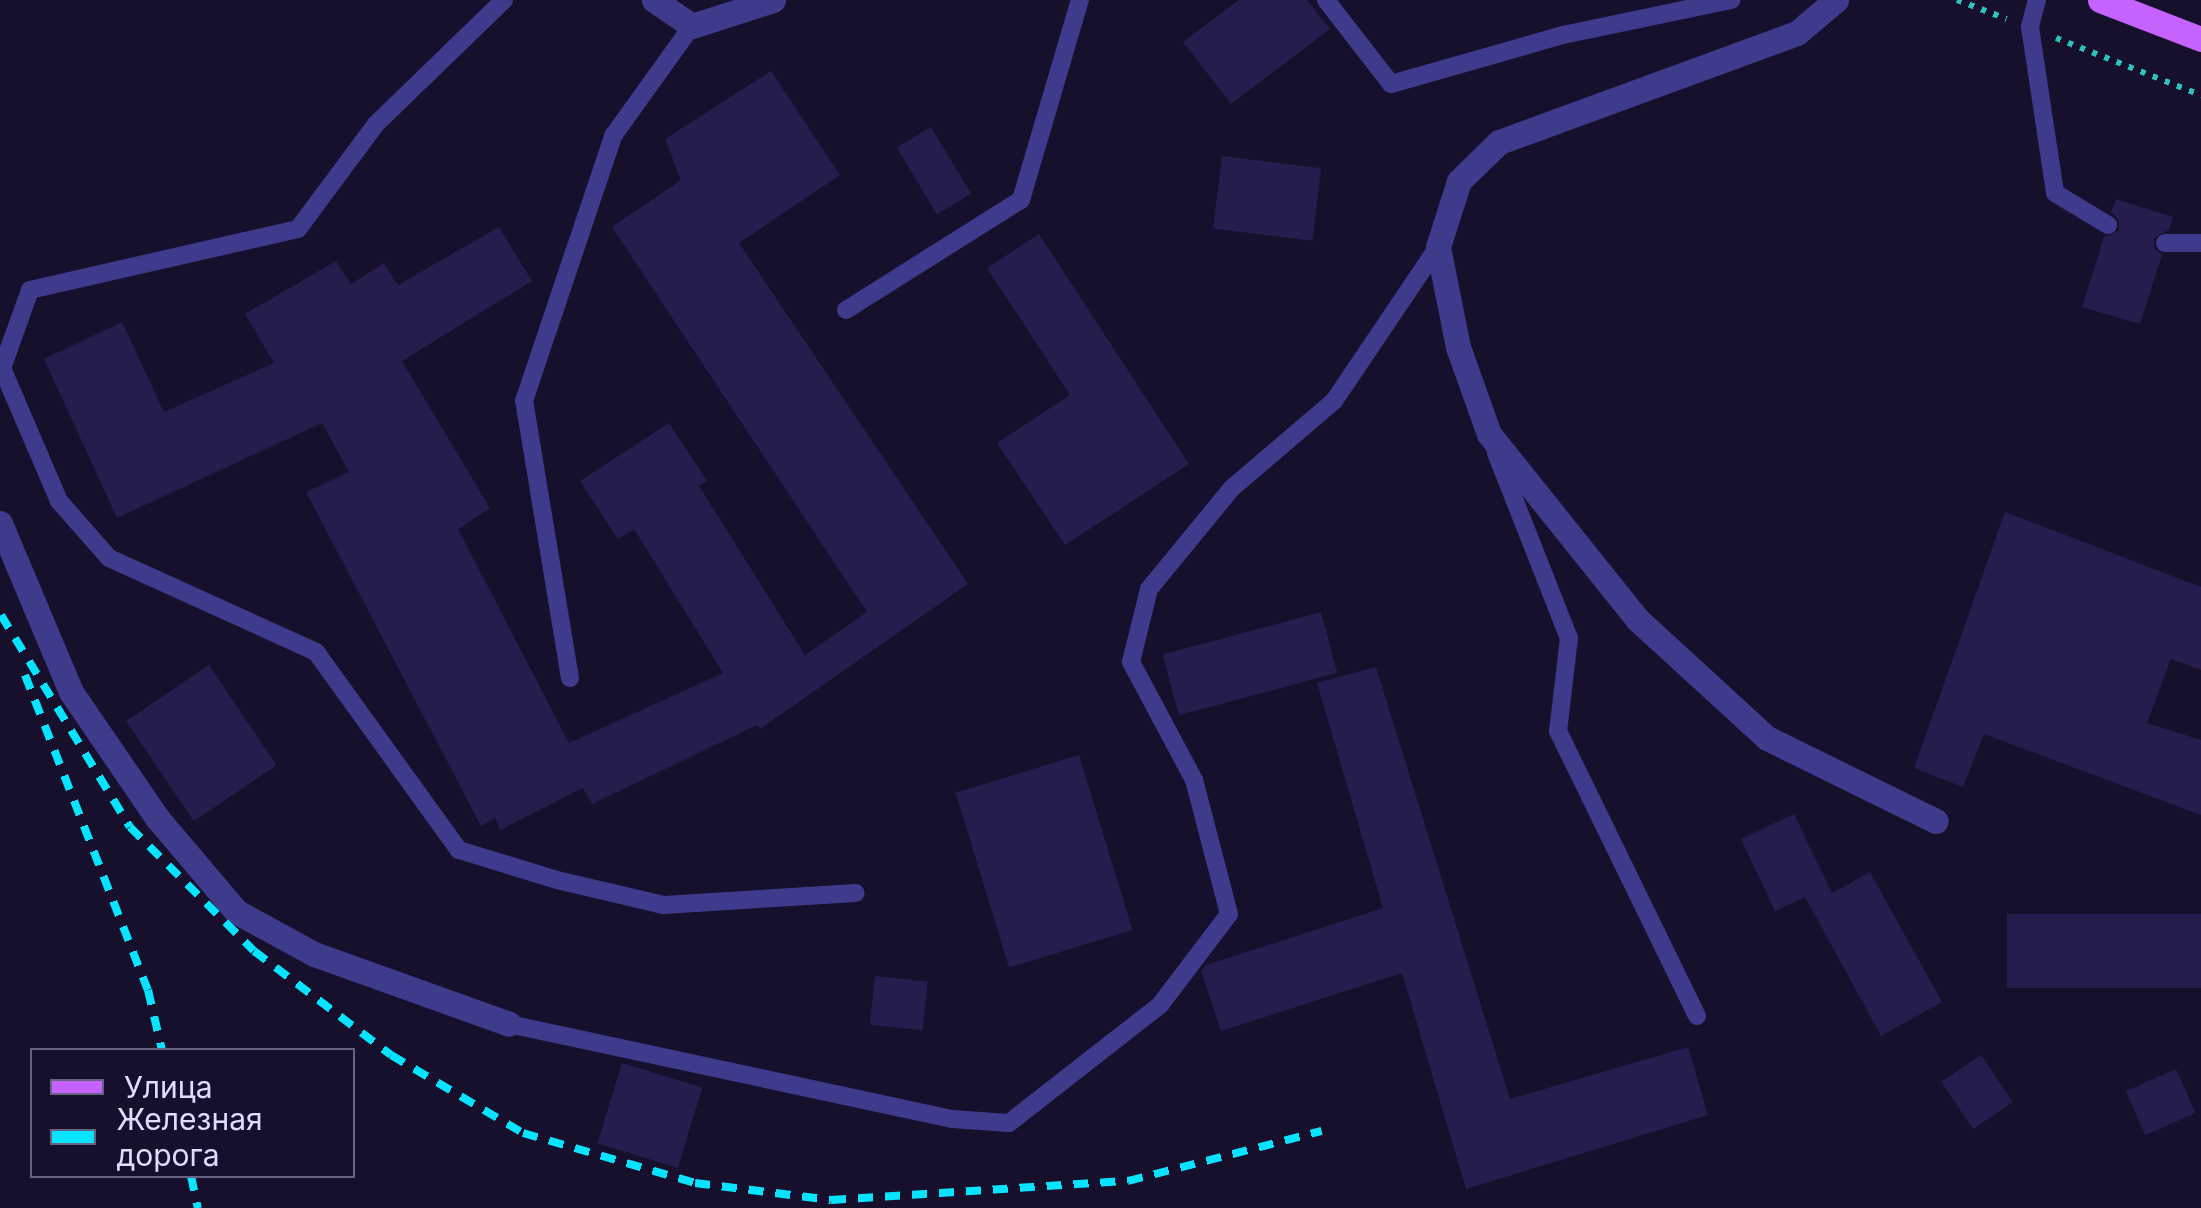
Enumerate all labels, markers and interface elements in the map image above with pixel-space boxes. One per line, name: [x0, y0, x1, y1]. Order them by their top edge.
legend: [30, 1048, 355, 1178]
text: Улица: [124, 1069, 213, 1105]
text: Железная дорога: [116, 1101, 263, 1173]

